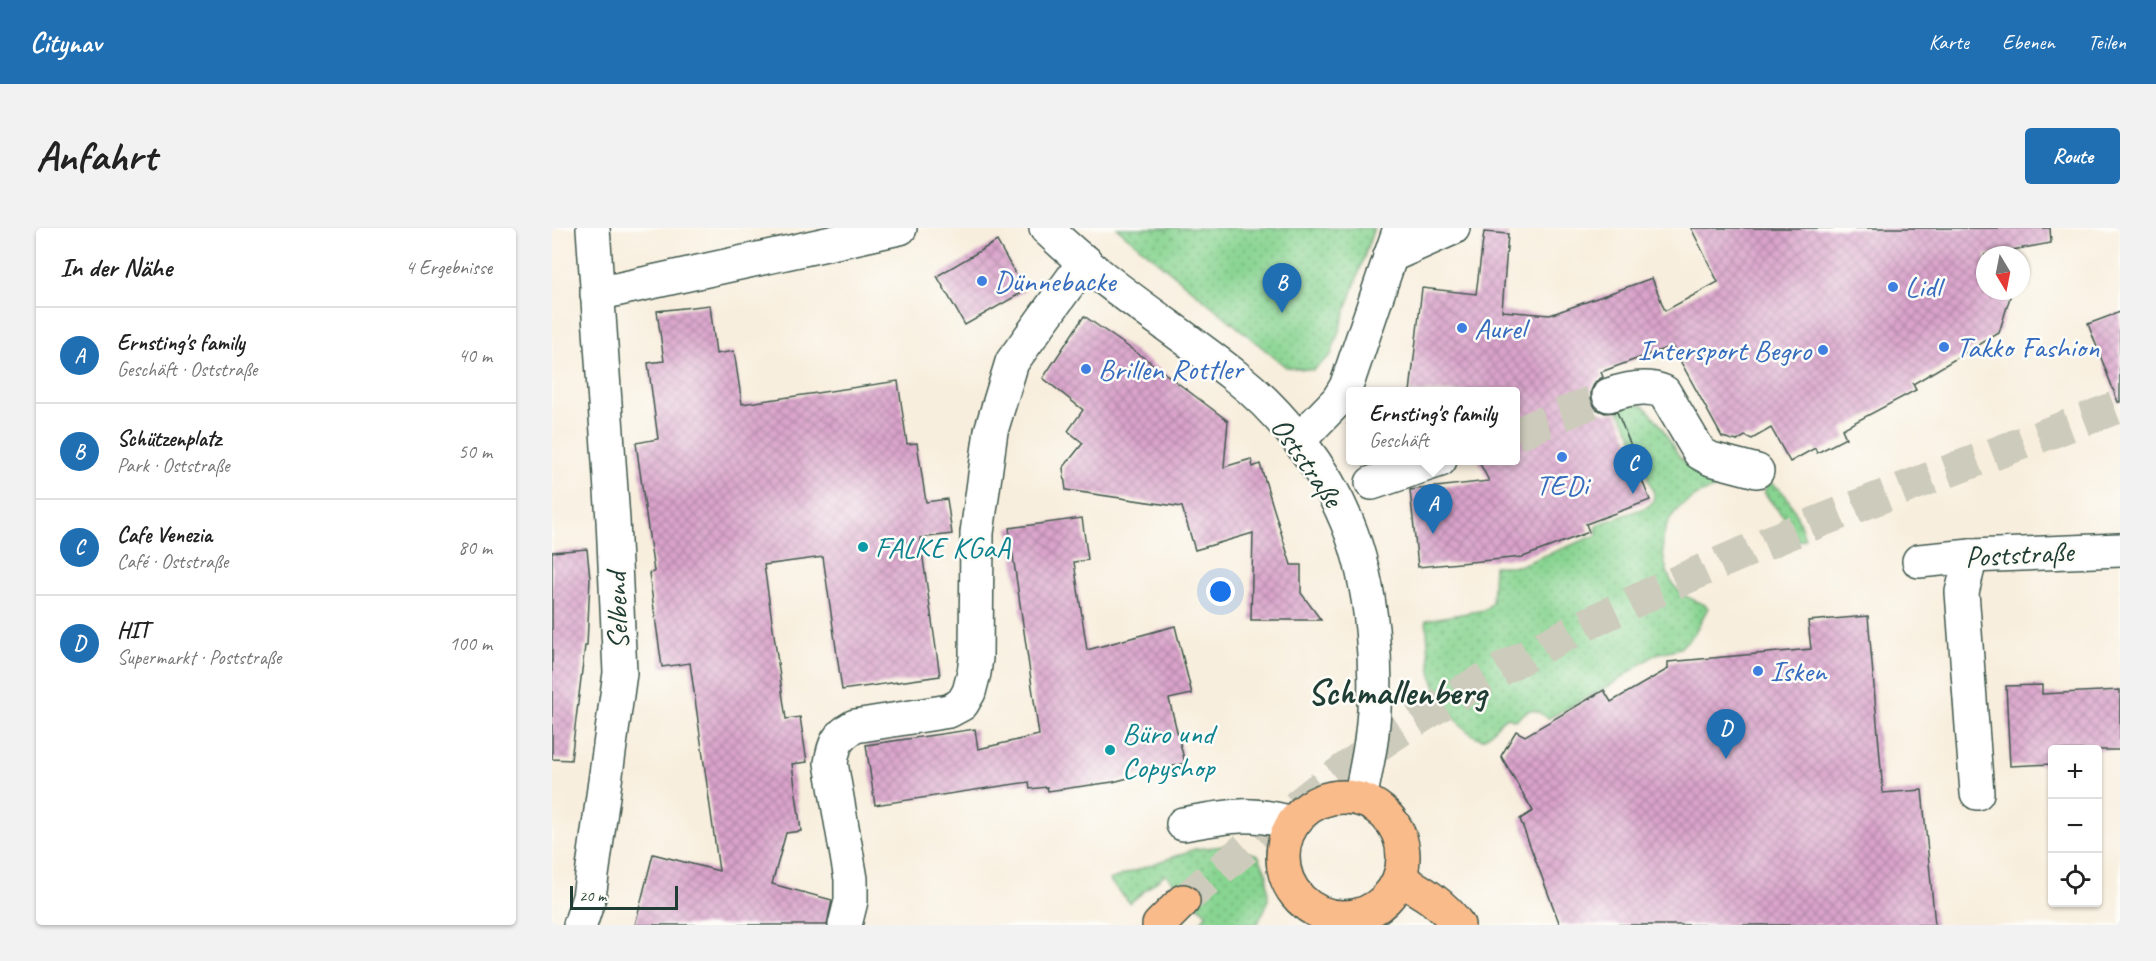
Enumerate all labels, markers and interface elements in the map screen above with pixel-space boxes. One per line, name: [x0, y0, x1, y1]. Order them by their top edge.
text: Citynav: [30, 25, 101, 60]
text: Karte: [1929, 29, 1969, 55]
text: Ebenen: [2002, 29, 2055, 55]
text: Teilen: [2088, 29, 2126, 55]
button: Route: [2025, 128, 2120, 184]
text: Anfahrt: [36, 130, 156, 183]
north arrow: [1976, 246, 2030, 300]
text: In der Nähe: [60, 251, 172, 284]
text: 4 Ergebnisse: [405, 255, 492, 280]
place label: Dünnebacke: [994, 262, 1118, 300]
pin: B: [1262, 264, 1302, 313]
place label: Lidl: [1905, 268, 1945, 306]
marker: Dünnebacke: [975, 274, 989, 288]
marker: Lidl: [1886, 280, 1900, 294]
place label: Aurel: [1474, 309, 1530, 347]
marker: Aurel: [1455, 321, 1469, 335]
place label: Takko Fashion: [1956, 328, 2100, 366]
text: Ernsting's family: [117, 329, 245, 357]
place label: Intersport Begro: [1638, 331, 1812, 369]
marker: Takko Fashion: [1937, 340, 1951, 354]
text: A: [74, 343, 85, 368]
text: 40 m: [458, 343, 492, 368]
marker: Intersport Begro: [1816, 343, 1830, 357]
place label: Brillen Rottler: [1098, 350, 1245, 388]
text: Geschäft · Oststraße: [117, 357, 257, 382]
marker: Brillen Rottler: [1079, 362, 1093, 376]
popup: [1346, 387, 1520, 465]
text: Ernsting's family: [1369, 400, 1497, 428]
street label: Oststraße: [1262, 410, 1353, 516]
text: Schützenplatz: [117, 425, 221, 453]
text: Geschäft: [1369, 428, 1429, 453]
text: B: [74, 439, 85, 464]
text: 50 m: [458, 439, 492, 464]
pin: C: [1614, 444, 1652, 494]
marker: TEDi: [1555, 450, 1569, 464]
text: Park · Oststraße: [117, 453, 230, 478]
place label: TEDi: [1536, 466, 1592, 504]
pin: A: [1414, 484, 1452, 534]
text: Cafe Venezia: [117, 521, 212, 549]
place label: FALKE KGaA: [875, 528, 1011, 566]
street label: Poststraße: [1964, 532, 2076, 576]
text: C: [75, 535, 84, 560]
text: 80 m: [458, 535, 492, 560]
marker: FALKE KGaA: [856, 540, 870, 554]
text: Café · Oststraße: [117, 549, 228, 574]
street label: Selbend: [597, 568, 637, 650]
your location: [1206, 577, 1235, 606]
text: HIT: [117, 617, 149, 645]
text: D: [74, 631, 85, 656]
text: 100 m: [449, 631, 492, 656]
text: Supermarkt · Poststraße: [117, 645, 281, 670]
place label: Isken: [1770, 652, 1828, 690]
marker: Isken: [1751, 664, 1765, 678]
district label: Schmallenberg: [1308, 669, 1489, 715]
pin: D: [1706, 710, 1746, 759]
place label: Büro und Copyshop: [1122, 714, 1218, 786]
marker: Büro und Copyshop: [1103, 743, 1117, 757]
map controls: [2048, 745, 2102, 907]
button: +: [2048, 745, 2102, 799]
button: −: [2048, 799, 2102, 853]
button: locate: [2048, 853, 2102, 907]
scale bar: [570, 883, 678, 910]
text: 20 m: [579, 886, 606, 906]

